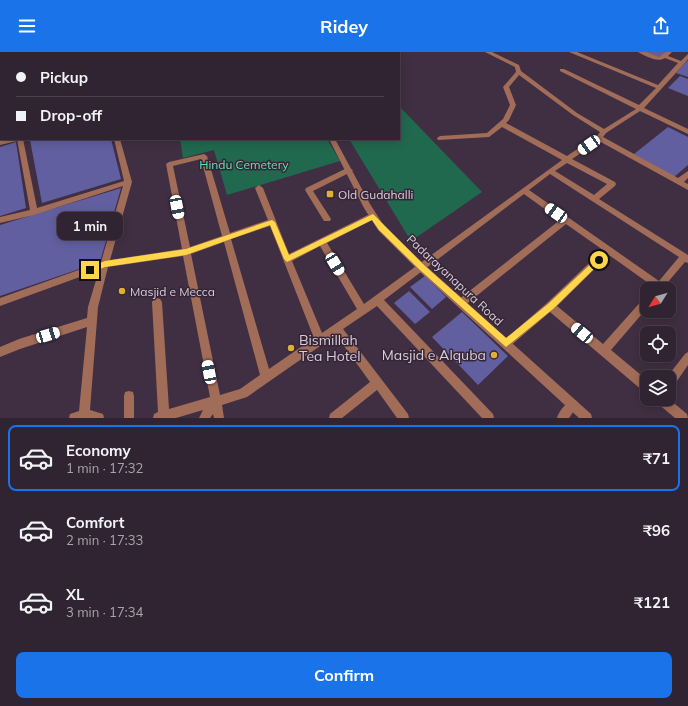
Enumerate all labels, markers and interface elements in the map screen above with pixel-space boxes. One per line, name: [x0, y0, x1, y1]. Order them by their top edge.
icon: menu: [16, 15, 38, 37]
text: Ridey: [320, 15, 368, 38]
icon: share: [650, 15, 672, 37]
text: Pickup: [40, 68, 88, 87]
text: Drop-off: [40, 106, 102, 125]
car: [576, 133, 602, 157]
park label: Hindu Cemetery: [199, 157, 289, 172]
place label: Old Gudahalli: [338, 187, 413, 202]
marker: Old Gudahalli: [325, 189, 335, 199]
car: [169, 194, 185, 220]
car: [543, 201, 569, 225]
callout: 1 min: [57, 212, 123, 240]
text: 1 min: [73, 218, 107, 234]
street label: Padarayanapura Road: [404, 231, 506, 329]
car: [324, 251, 346, 277]
route start: [590, 251, 608, 269]
route end: [81, 261, 99, 279]
north arrow: [640, 282, 676, 318]
map controls: [640, 282, 676, 406]
place label: Masjid e Mecca: [130, 284, 215, 299]
marker: Masjid e Mecca: [117, 286, 127, 296]
car: [569, 321, 595, 345]
car: [35, 326, 61, 344]
button: locate: [640, 326, 676, 362]
place label: Bismillah Tea Hotel: [299, 331, 360, 365]
marker: Bismillah Tea Hotel: [286, 343, 296, 353]
place label: Masjid e Alquba: [382, 346, 486, 364]
marker: Masjid e Alquba: [489, 350, 499, 360]
car: [201, 359, 217, 385]
button: layers: [640, 370, 676, 406]
icon: car: [18, 440, 54, 476]
text: Economy: [66, 441, 131, 460]
text: ₹71: [643, 449, 670, 468]
text: 1 min · 17:32: [66, 460, 143, 476]
icon: car: [18, 512, 54, 548]
text: Comfort: [66, 513, 124, 532]
text: ₹96: [643, 521, 670, 540]
text: 2 min · 17:33: [66, 532, 143, 548]
icon: car: [18, 584, 54, 620]
text: XL: [66, 585, 84, 604]
text: ₹121: [634, 593, 670, 612]
text: 3 min · 17:34: [66, 604, 143, 620]
button: Confirm: [16, 652, 672, 698]

